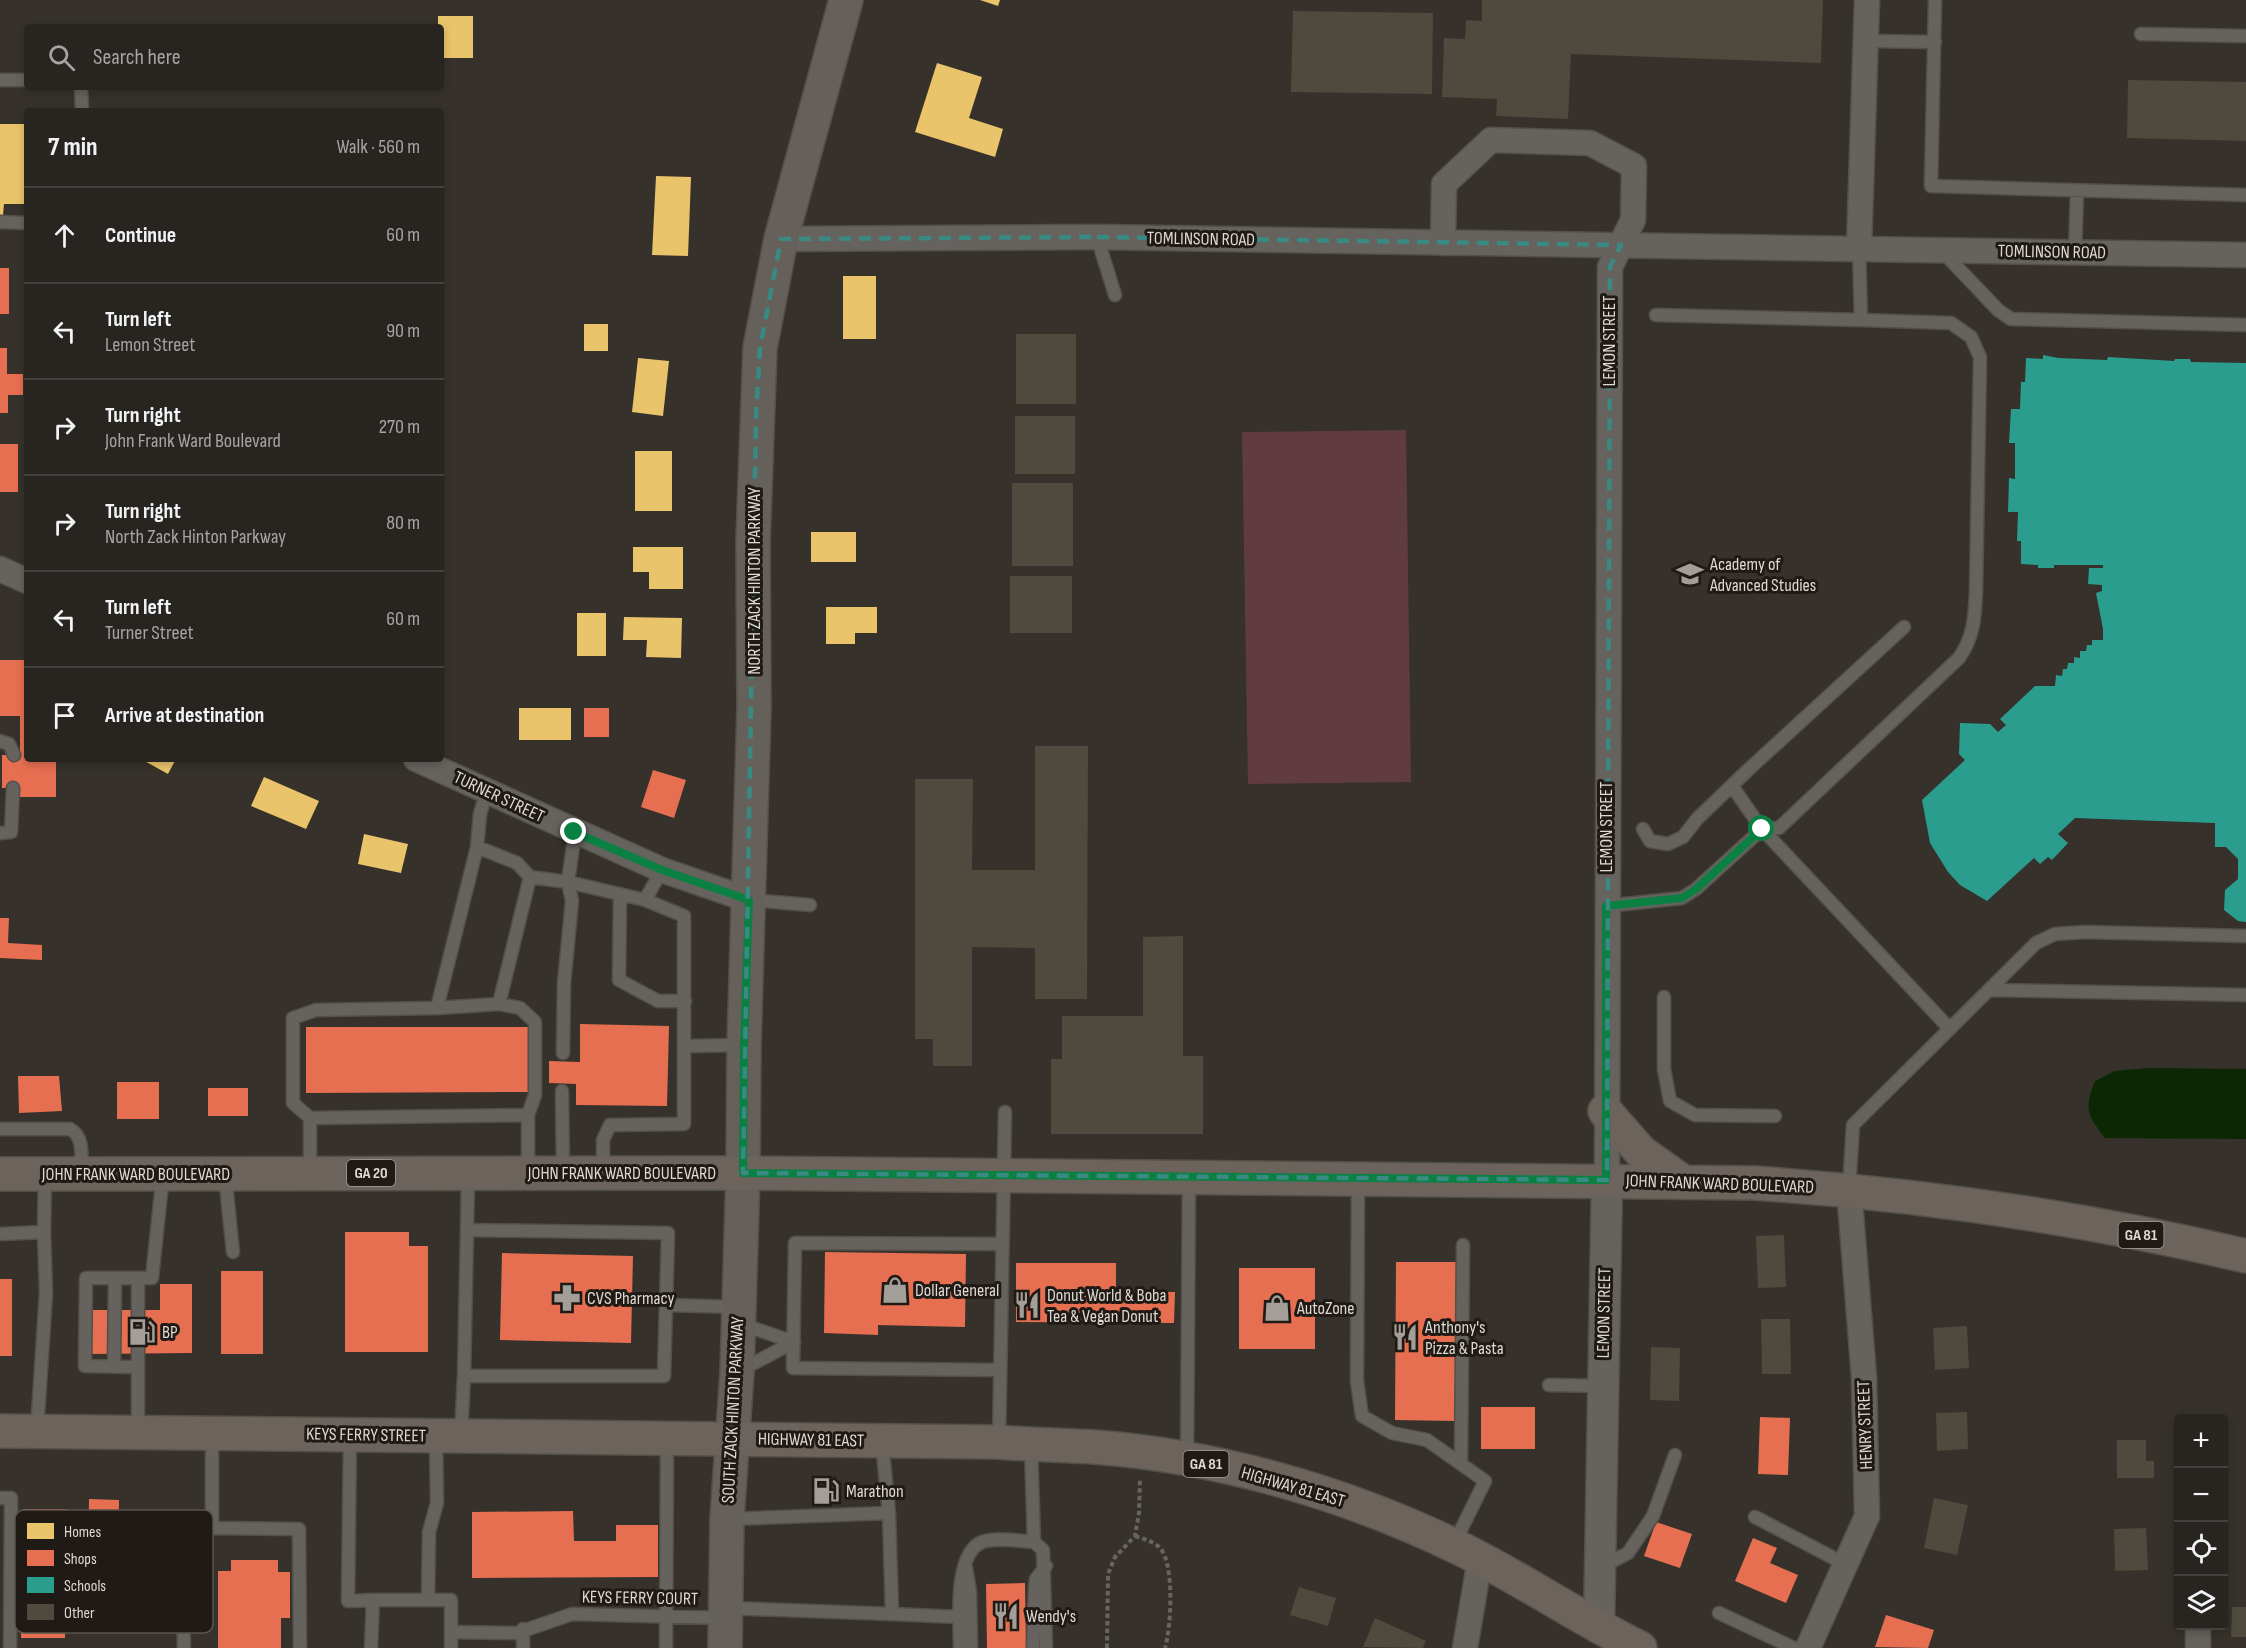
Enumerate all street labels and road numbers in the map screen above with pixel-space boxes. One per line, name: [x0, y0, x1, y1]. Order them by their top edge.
street label: TOMLINSON ROAD: [1147, 228, 1255, 250]
street label: TOMLINSON ROAD: [1998, 241, 2106, 263]
street label: LEMON STREET: [1599, 295, 1620, 387]
street label: NORTH ZACK HINTON PARKWAY: [744, 487, 765, 675]
street label: TURNER STREET: [450, 767, 548, 827]
street label: LEMON STREET: [1596, 781, 1617, 873]
road number: GA 20: [347, 1160, 395, 1186]
street label: JOHN FRANK WARD BOULEVARD: [527, 1163, 716, 1184]
street label: JOHN FRANK WARD BOULEVARD: [41, 1164, 230, 1185]
street label: JOHN FRANK WARD BOULEVARD: [1625, 1170, 1814, 1198]
road number: GA 81: [2118, 1222, 2164, 1248]
street label: LEMON STREET: [1593, 1267, 1615, 1359]
street label: SOUTH ZACK HINTON PARKWAY: [718, 1316, 748, 1504]
street label: HENRY STREET: [1853, 1380, 1877, 1470]
street label: KEYS FERRY STREET: [306, 1423, 426, 1447]
street label: HIGHWAY 81 EAST: [758, 1429, 864, 1451]
road number: GA 81: [1184, 1451, 1228, 1477]
street label: HIGHWAY 81 EAST: [1239, 1462, 1347, 1512]
street label: KEYS FERRY COURT: [582, 1586, 698, 1610]

